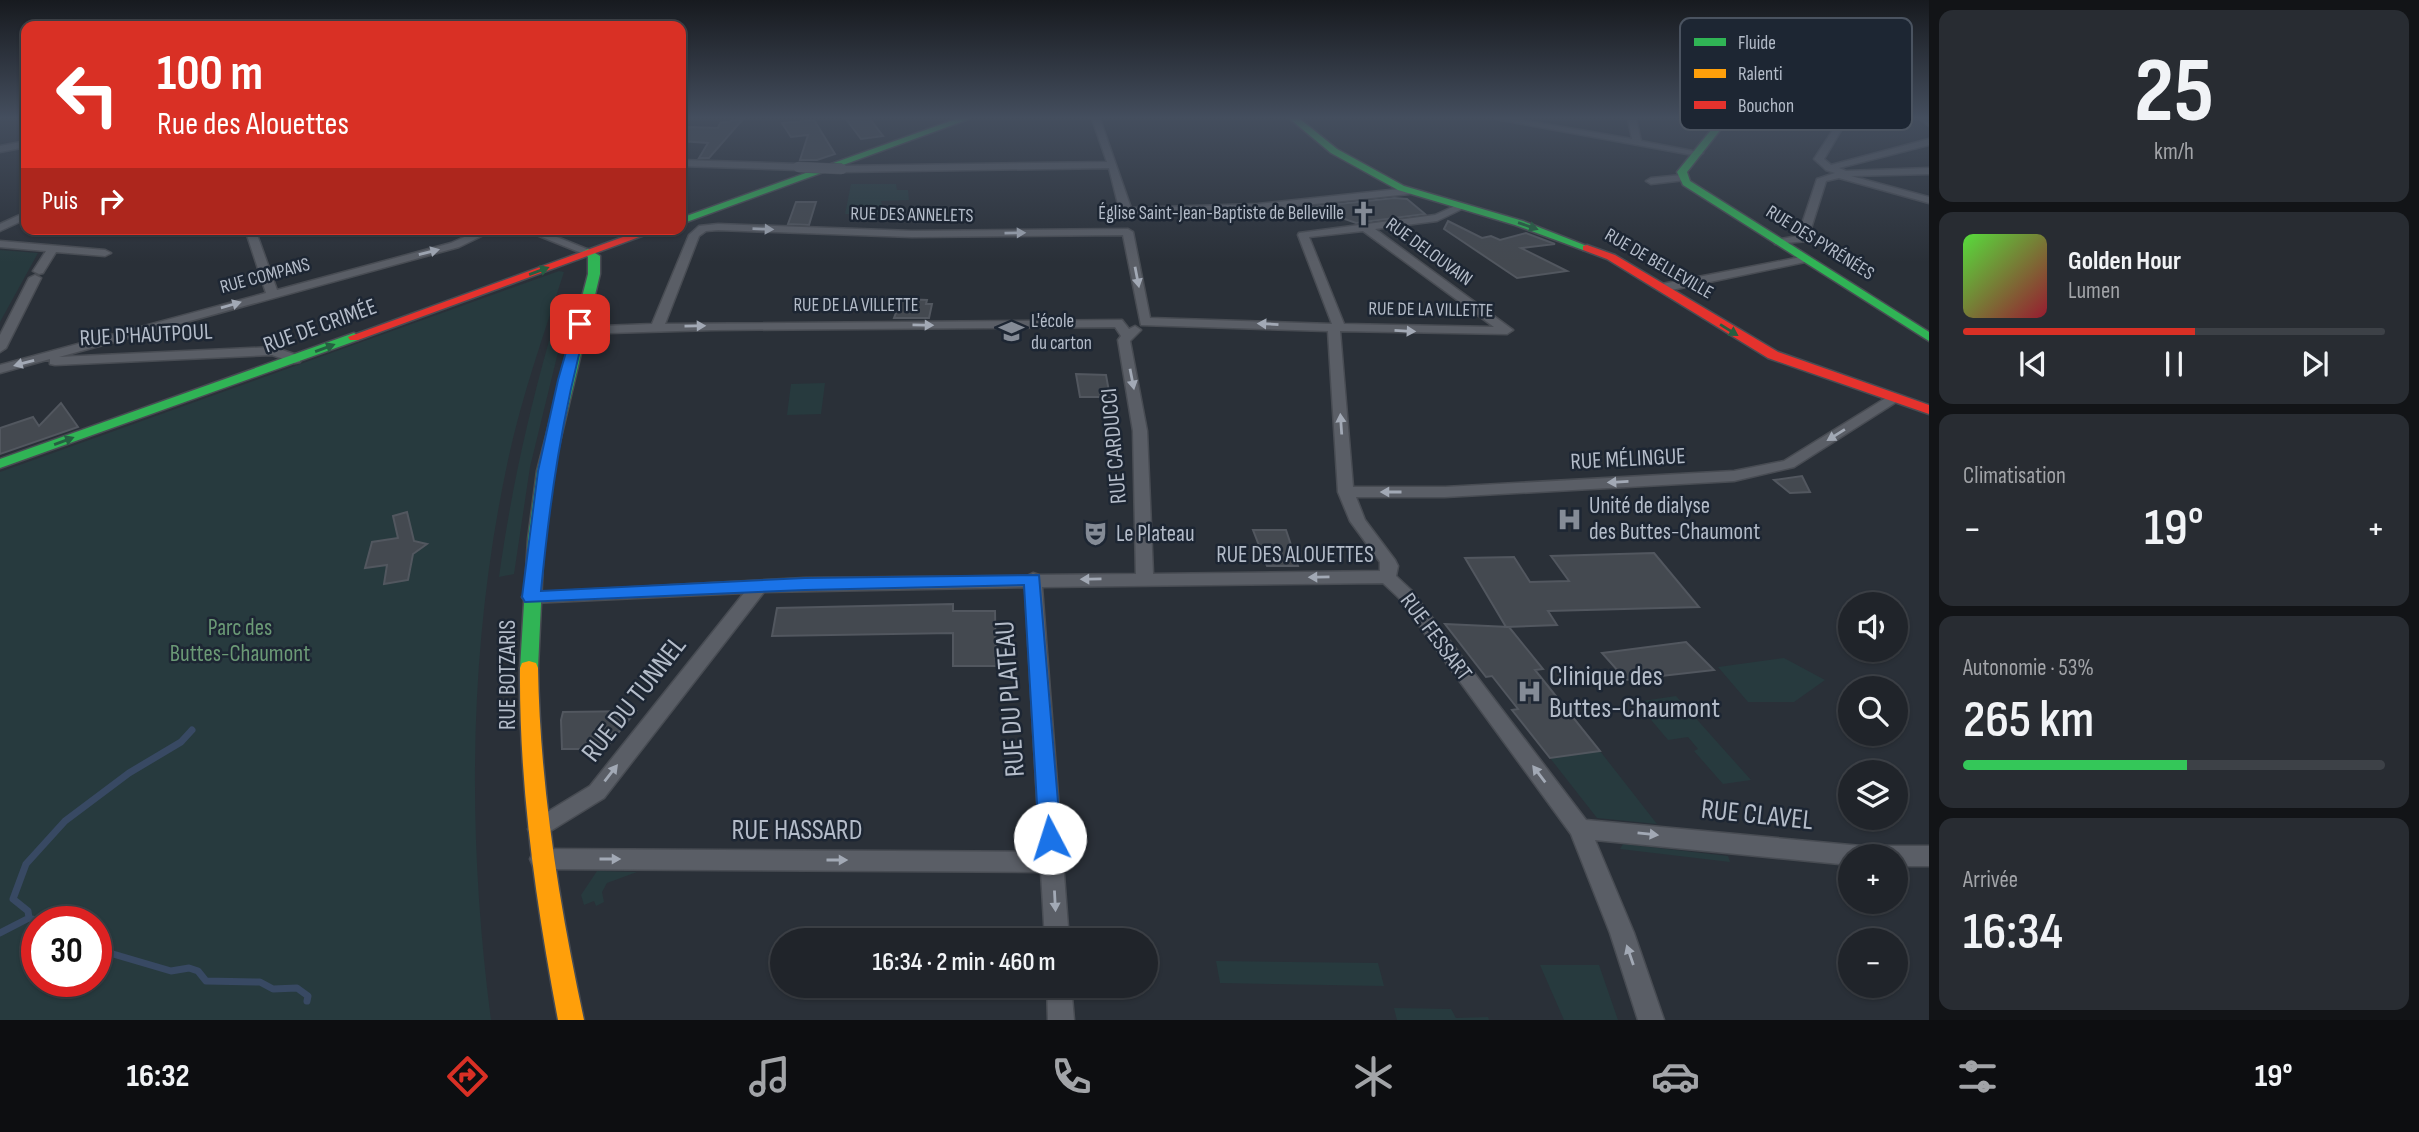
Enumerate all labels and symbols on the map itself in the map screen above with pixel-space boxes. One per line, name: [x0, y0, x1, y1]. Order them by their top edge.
legend: [1680, 18, 1912, 130]
text: Fluide: [1738, 32, 1776, 55]
text: Ralenti: [1738, 63, 1783, 86]
text: Bouchon: [1738, 95, 1794, 118]
church icon: Église Saint-Jean-Baptiste de Belleville: [1350, 199, 1378, 227]
street label: RUE DES PYRÉNÉES: [1762, 201, 1878, 285]
street label: RUE DES ANNELETS: [850, 202, 974, 228]
place label: Église Saint-Jean-Baptiste de Belleville: [1098, 202, 1344, 225]
street label: RUE DELOUVAIN: [1381, 213, 1477, 291]
one-way arrow: [1517, 221, 1538, 232]
one-way arrow: [753, 223, 775, 234]
street label: RUE DE BELLEVILLE: [1601, 224, 1717, 304]
one-way arrow: [1005, 227, 1027, 239]
one-way arrow: [419, 246, 441, 257]
street label: RUE COMPANS: [217, 253, 313, 299]
one-way arrow: [528, 265, 549, 276]
one-way arrow: [1132, 266, 1143, 288]
street label: RUE DE CRIMÉE: [260, 293, 380, 359]
pin: [550, 294, 610, 354]
street label: RUE DE LA VILLETTE: [793, 294, 919, 317]
street label: RUE DE LA VILLETTE: [1368, 297, 1494, 323]
one-way arrow: [221, 299, 242, 309]
place label: L'école du carton: [1031, 310, 1092, 355]
street label: RUE D'HAUTPOUL: [79, 318, 214, 352]
school or university icon: L'école du carton: [997, 318, 1025, 346]
one-way arrow: [1257, 318, 1279, 329]
one-way arrow: [912, 319, 934, 331]
one-way arrow: [685, 320, 707, 332]
one-way arrow: [1719, 323, 1739, 336]
one-way arrow: [1394, 326, 1416, 337]
one-way arrow: [314, 342, 335, 353]
one-way arrow: [13, 358, 35, 369]
one-way arrow: [1126, 368, 1137, 390]
street label: RUE CARDUCCI: [1095, 387, 1133, 505]
one-way arrow: [1335, 412, 1346, 434]
one-way arrow: [1827, 429, 1846, 442]
one-way arrow: [54, 435, 75, 446]
street label: RUE MÉLINGUE: [1570, 442, 1686, 476]
one-way arrow: [1607, 477, 1629, 488]
one-way arrow: [1380, 486, 1402, 498]
place label: Unité de dialyse des Buttes-Chaumont: [1589, 492, 1760, 546]
hospital icon: Unité de dialyse des Buttes-Chaumont: [1555, 505, 1583, 533]
theatre icon: Le Plateau: [1082, 520, 1110, 548]
place label: Le Plateau: [1116, 520, 1195, 548]
street label: RUE DES ALOUETTES: [1216, 541, 1374, 569]
one-way arrow: [1308, 571, 1330, 583]
one-way arrow: [1080, 573, 1102, 584]
street label: RUE FESSART: [1394, 588, 1478, 686]
park label: Parc des Buttes-Chaumont: [170, 614, 310, 668]
street label: RUE BOTZARIS: [494, 620, 522, 730]
street label: RUE DU PLATEAU: [988, 620, 1032, 778]
street label: RUE DU TUNNEL: [575, 630, 693, 768]
place label: Clinique des Buttes-Chaumont: [1549, 660, 1720, 725]
hospital icon: Clinique des Buttes-Chaumont: [1515, 678, 1543, 706]
one-way arrow: [604, 765, 619, 783]
one-way arrow: [1532, 765, 1546, 784]
street label: RUE CLAVEL: [1699, 793, 1815, 837]
position arrow: [1013, 801, 1087, 875]
street label: RUE HASSARD: [731, 814, 863, 847]
one-way arrow: [1637, 829, 1659, 840]
one-way arrow: [599, 853, 621, 865]
one-way arrow: [826, 854, 848, 866]
one-way arrow: [1050, 890, 1061, 912]
speed limit sign: 30: [21, 906, 112, 997]
one-way arrow: [1624, 945, 1635, 966]

